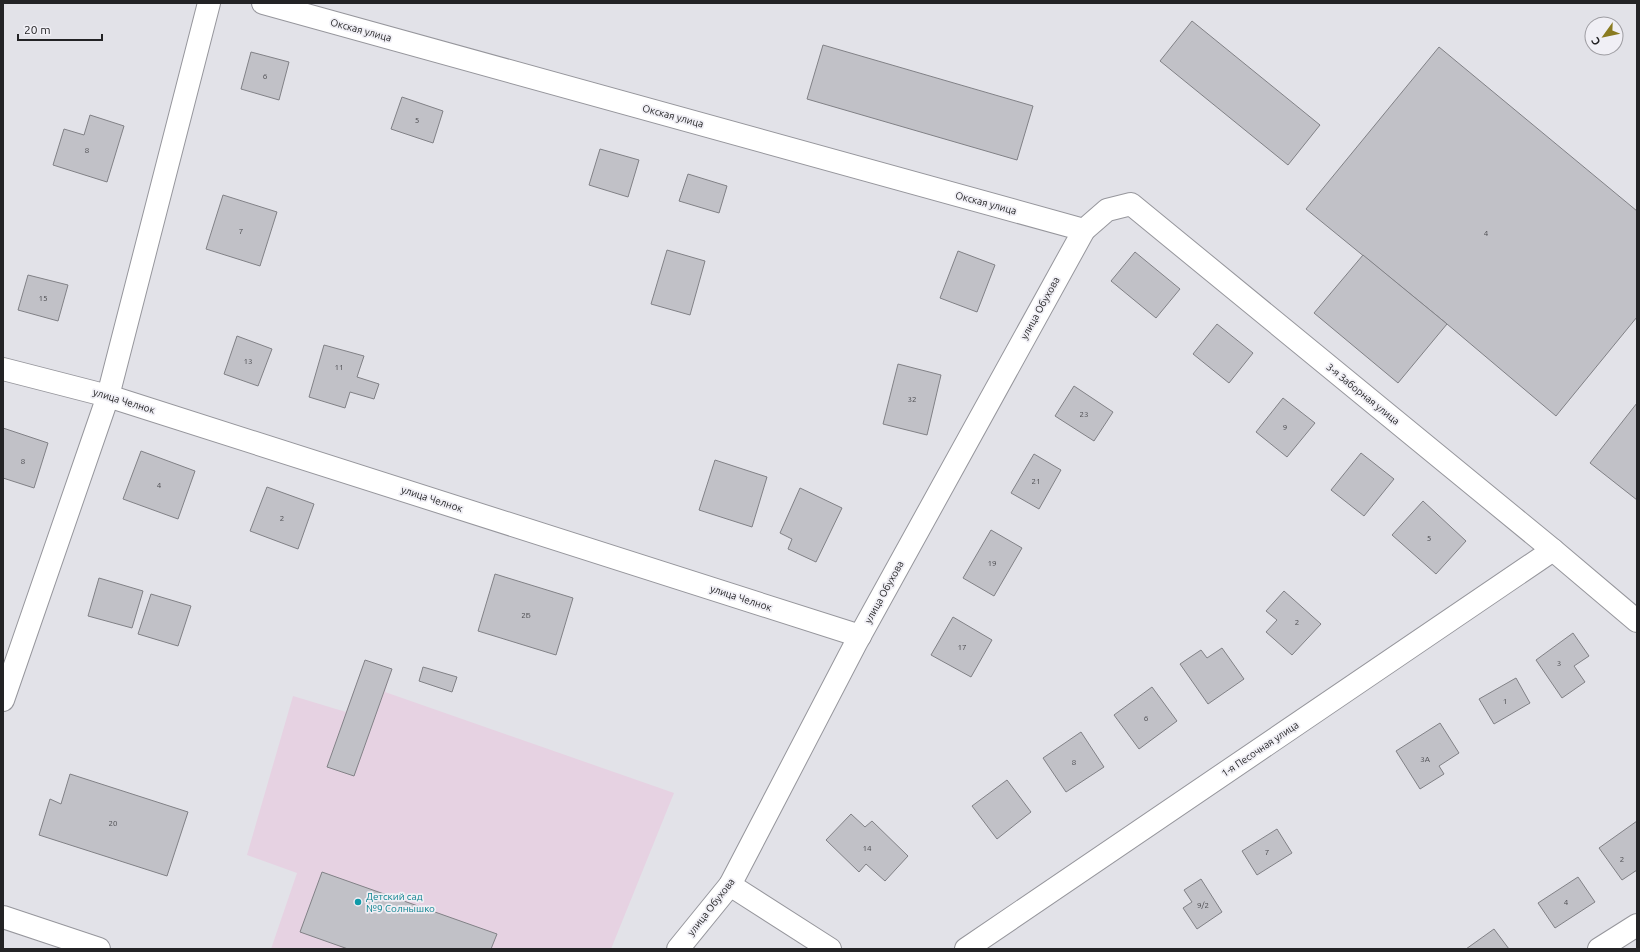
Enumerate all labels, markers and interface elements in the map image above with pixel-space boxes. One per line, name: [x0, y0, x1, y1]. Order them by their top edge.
scale bar: [18, 16, 102, 42]
north arrow: [1584, 16, 1624, 56]
street label: Окская улица: [329, 17, 393, 43]
text: 20 m: [24, 23, 51, 36]
text: С: [1589, 35, 1603, 48]
house number: 6: [263, 72, 268, 81]
street label: Окская улица: [641, 103, 705, 129]
house number: 5: [415, 116, 419, 125]
house number: 8: [85, 146, 90, 155]
street label: Окская улица: [954, 190, 1018, 216]
house number: 7: [239, 227, 243, 236]
house number: 4: [1484, 229, 1489, 238]
street label: улица Обухова: [1018, 275, 1062, 341]
house number: 15: [38, 294, 48, 303]
house number: 13: [243, 357, 253, 366]
street label: 3-я Заборная улица: [1324, 361, 1402, 427]
house number: 11: [334, 363, 344, 372]
street label: улица Челнок: [92, 386, 156, 416]
house number: 32: [907, 395, 917, 404]
house number: 23: [1079, 410, 1089, 419]
house number: 9: [1283, 423, 1287, 432]
house number: 8: [21, 457, 26, 466]
house number: 21: [1031, 477, 1041, 486]
house number: 4: [157, 481, 162, 490]
street label: улица Челнок: [400, 484, 464, 514]
house number: 2: [280, 514, 284, 523]
house number: 5: [1427, 534, 1431, 543]
street label: улица Обухова: [862, 559, 906, 625]
house number: 19: [987, 559, 997, 568]
street label: улица Челнок: [709, 583, 773, 613]
house number: 2Б: [521, 611, 531, 620]
house number: 2: [1295, 618, 1299, 627]
house number: 17: [957, 643, 967, 652]
house number: 3: [1557, 659, 1561, 668]
house number: 1: [1503, 697, 1507, 706]
house number: 6: [1144, 714, 1149, 723]
street label: 1-я Песочная улица: [1219, 719, 1301, 779]
house number: 3А: [1420, 755, 1431, 764]
house number: 8: [1072, 758, 1077, 767]
house number: 20: [108, 819, 118, 828]
house number: 14: [862, 844, 872, 853]
house number: 7: [1265, 848, 1269, 857]
house number: 2: [1620, 855, 1624, 864]
street label: улица Обухова: [685, 876, 737, 938]
place label: Детский сад №9 Солнышко: [366, 891, 435, 914]
marker: Детский сад №9 Солнышко: [353, 897, 363, 907]
house number: 4: [1564, 898, 1569, 907]
house number: 9/2: [1197, 901, 1209, 910]

